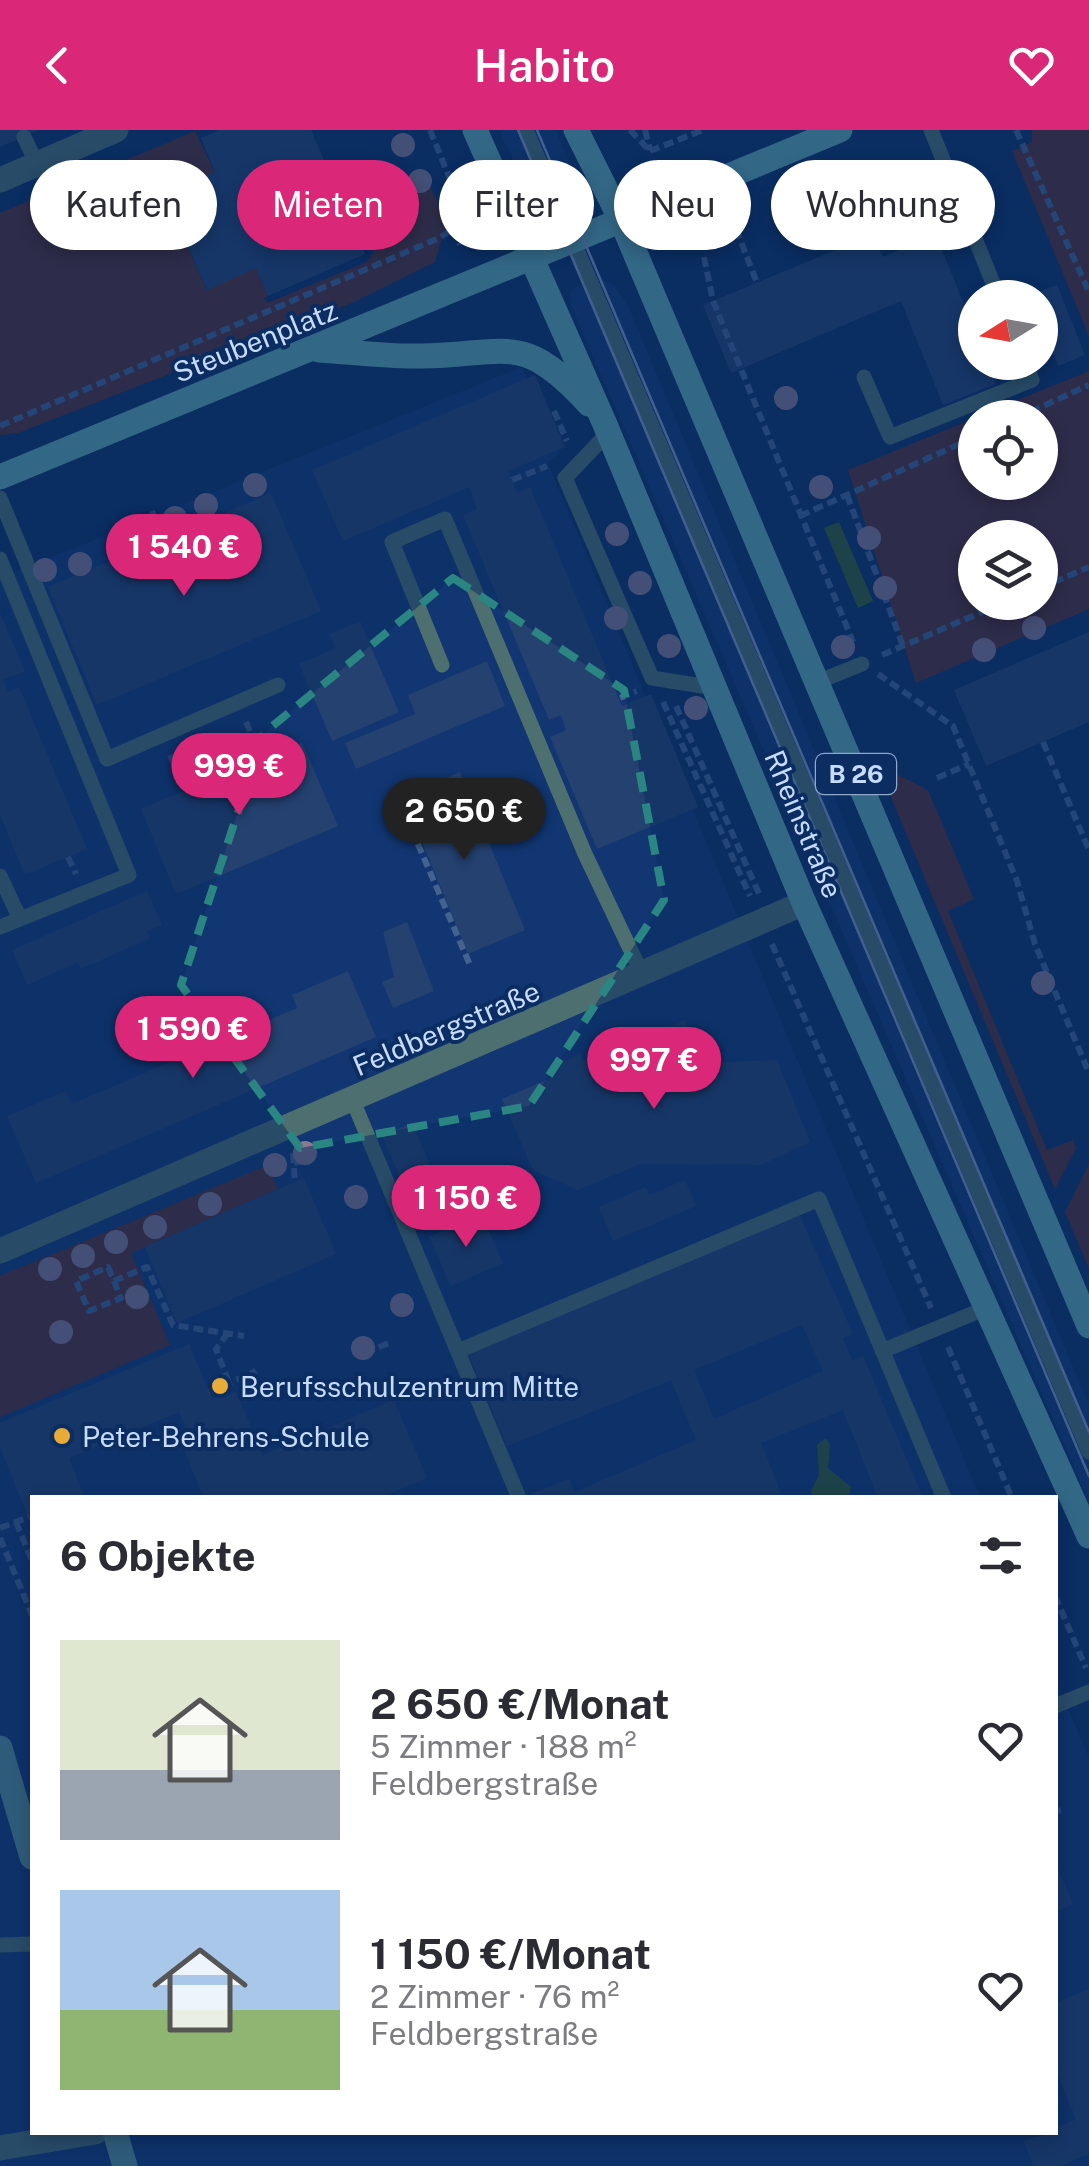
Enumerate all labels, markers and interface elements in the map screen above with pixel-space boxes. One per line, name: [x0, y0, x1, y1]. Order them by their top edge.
icon: back: [30, 38, 85, 93]
icon: heart: [1004, 38, 1059, 93]
text: Habito: [474, 39, 615, 92]
chip: Kaufen: [30, 160, 217, 250]
chip: Mieten: [237, 160, 419, 250]
chip: Filter: [439, 160, 594, 250]
chip: Neu: [614, 160, 751, 250]
chip: Wohnung: [771, 160, 995, 250]
north arrow: [958, 280, 1058, 380]
map controls: [958, 280, 1058, 620]
street label: Steubenplatz: [168, 293, 342, 389]
button: locate: [958, 400, 1058, 500]
pin: 1 540 €: [92, 514, 276, 599]
button: layers: [958, 520, 1058, 620]
text: 1 540 €: [128, 528, 240, 565]
pin: 999 €: [169, 733, 309, 818]
street label: Rheinstraße: [758, 745, 850, 903]
text: 999 €: [193, 747, 285, 784]
road number: B 26: [816, 754, 896, 794]
pin: 2 650 €: [372, 778, 556, 863]
text: 2 650 €: [405, 792, 523, 829]
street label: Feldbergstraße: [348, 974, 544, 1082]
pin: 1 590 €: [101, 996, 285, 1081]
text: 1 590 €: [137, 1010, 249, 1047]
pin: 997 €: [584, 1027, 724, 1112]
text: 997 €: [609, 1041, 699, 1078]
pin: 1 150 €: [374, 1165, 558, 1250]
text: 1 150 €: [414, 1179, 518, 1216]
place label: Berufsschulzentrum Mitte: [240, 1370, 579, 1403]
marker: Berufsschulzentrum Mitte: [209, 1375, 231, 1397]
place label: Peter-Behrens-Schule: [82, 1420, 370, 1453]
marker: Peter-Behrens-Schule: [51, 1425, 73, 1447]
icon: filters: [973, 1528, 1028, 1583]
text: 6 Objekte: [60, 1531, 256, 1580]
text: 2 650 €/Monat: [370, 1679, 670, 1728]
icon: home: [140, 1680, 260, 1800]
icon: heart: [973, 1713, 1028, 1768]
text: 5 Zimmer · 188 m²: [370, 1728, 636, 1765]
text: Feldbergstraße: [370, 1765, 598, 1802]
text: 1 150 €/Monat: [370, 1929, 651, 1978]
icon: home: [140, 1930, 260, 2050]
icon: heart: [973, 1963, 1028, 2018]
text: 2 Zimmer · 76 m²: [370, 1978, 619, 2015]
text: Feldbergstraße: [370, 2015, 598, 2052]

